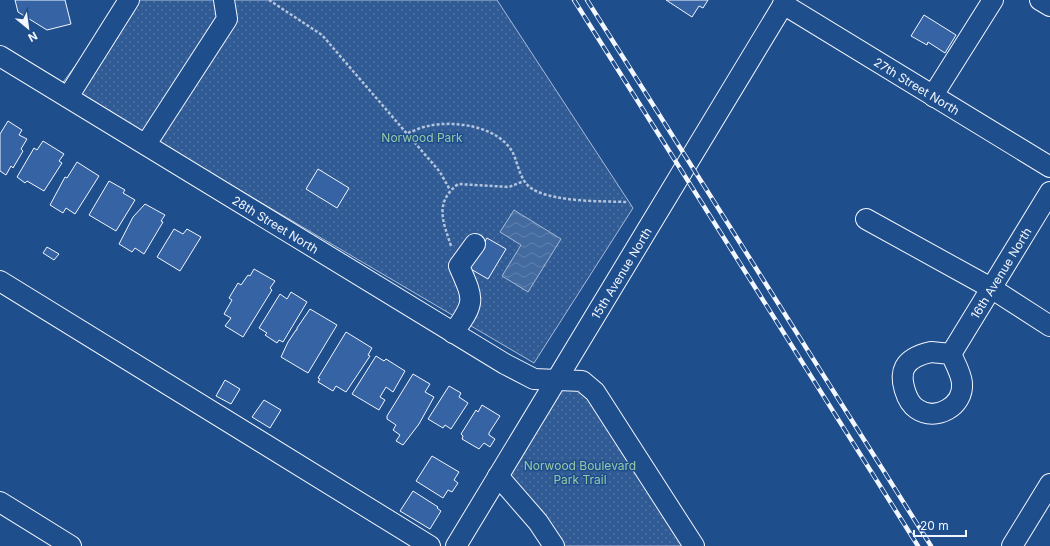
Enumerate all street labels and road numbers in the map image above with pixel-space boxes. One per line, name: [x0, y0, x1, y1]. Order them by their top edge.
street label: 27th Street North: [871, 54, 963, 118]
street label: 28th Street North: [230, 192, 322, 256]
street label: 15th Avenue North: [588, 225, 654, 321]
street label: 16th Avenue North: [967, 225, 1034, 321]

